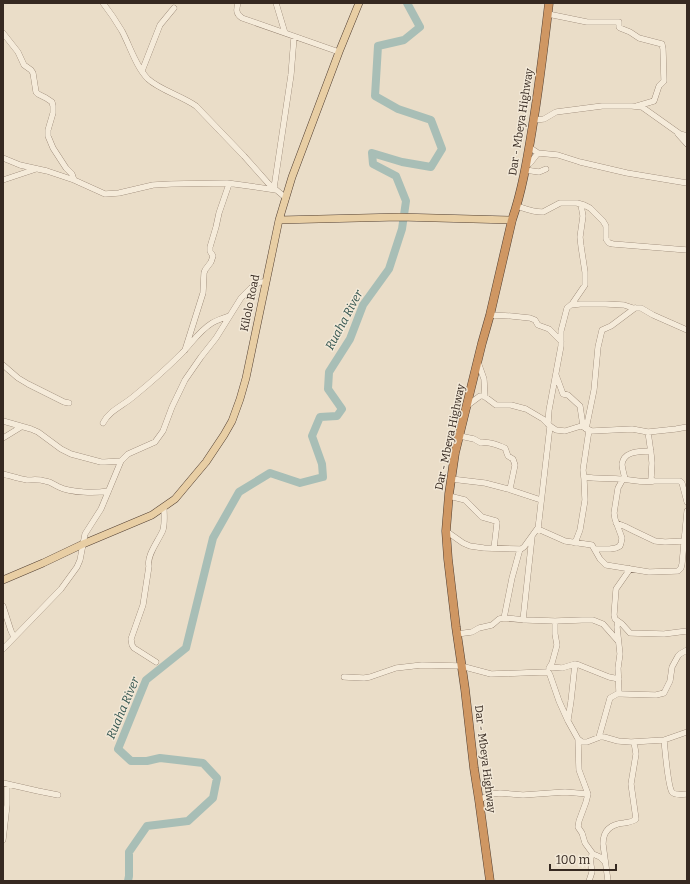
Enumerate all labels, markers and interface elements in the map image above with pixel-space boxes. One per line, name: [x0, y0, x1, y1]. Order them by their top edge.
street label: Dar - Mbeya Highway: [506, 67, 536, 177]
street label: Kilolo Road: [238, 273, 262, 333]
water label: Ruaha River: [322, 287, 366, 352]
street label: Dar - Mbeya Highway: [432, 382, 468, 491]
water label: Ruaha River: [104, 674, 143, 741]
street label: Dar - Mbeya Highway: [472, 704, 498, 814]
scale bar: [550, 846, 616, 872]
text: 100 m: [556, 853, 591, 867]

